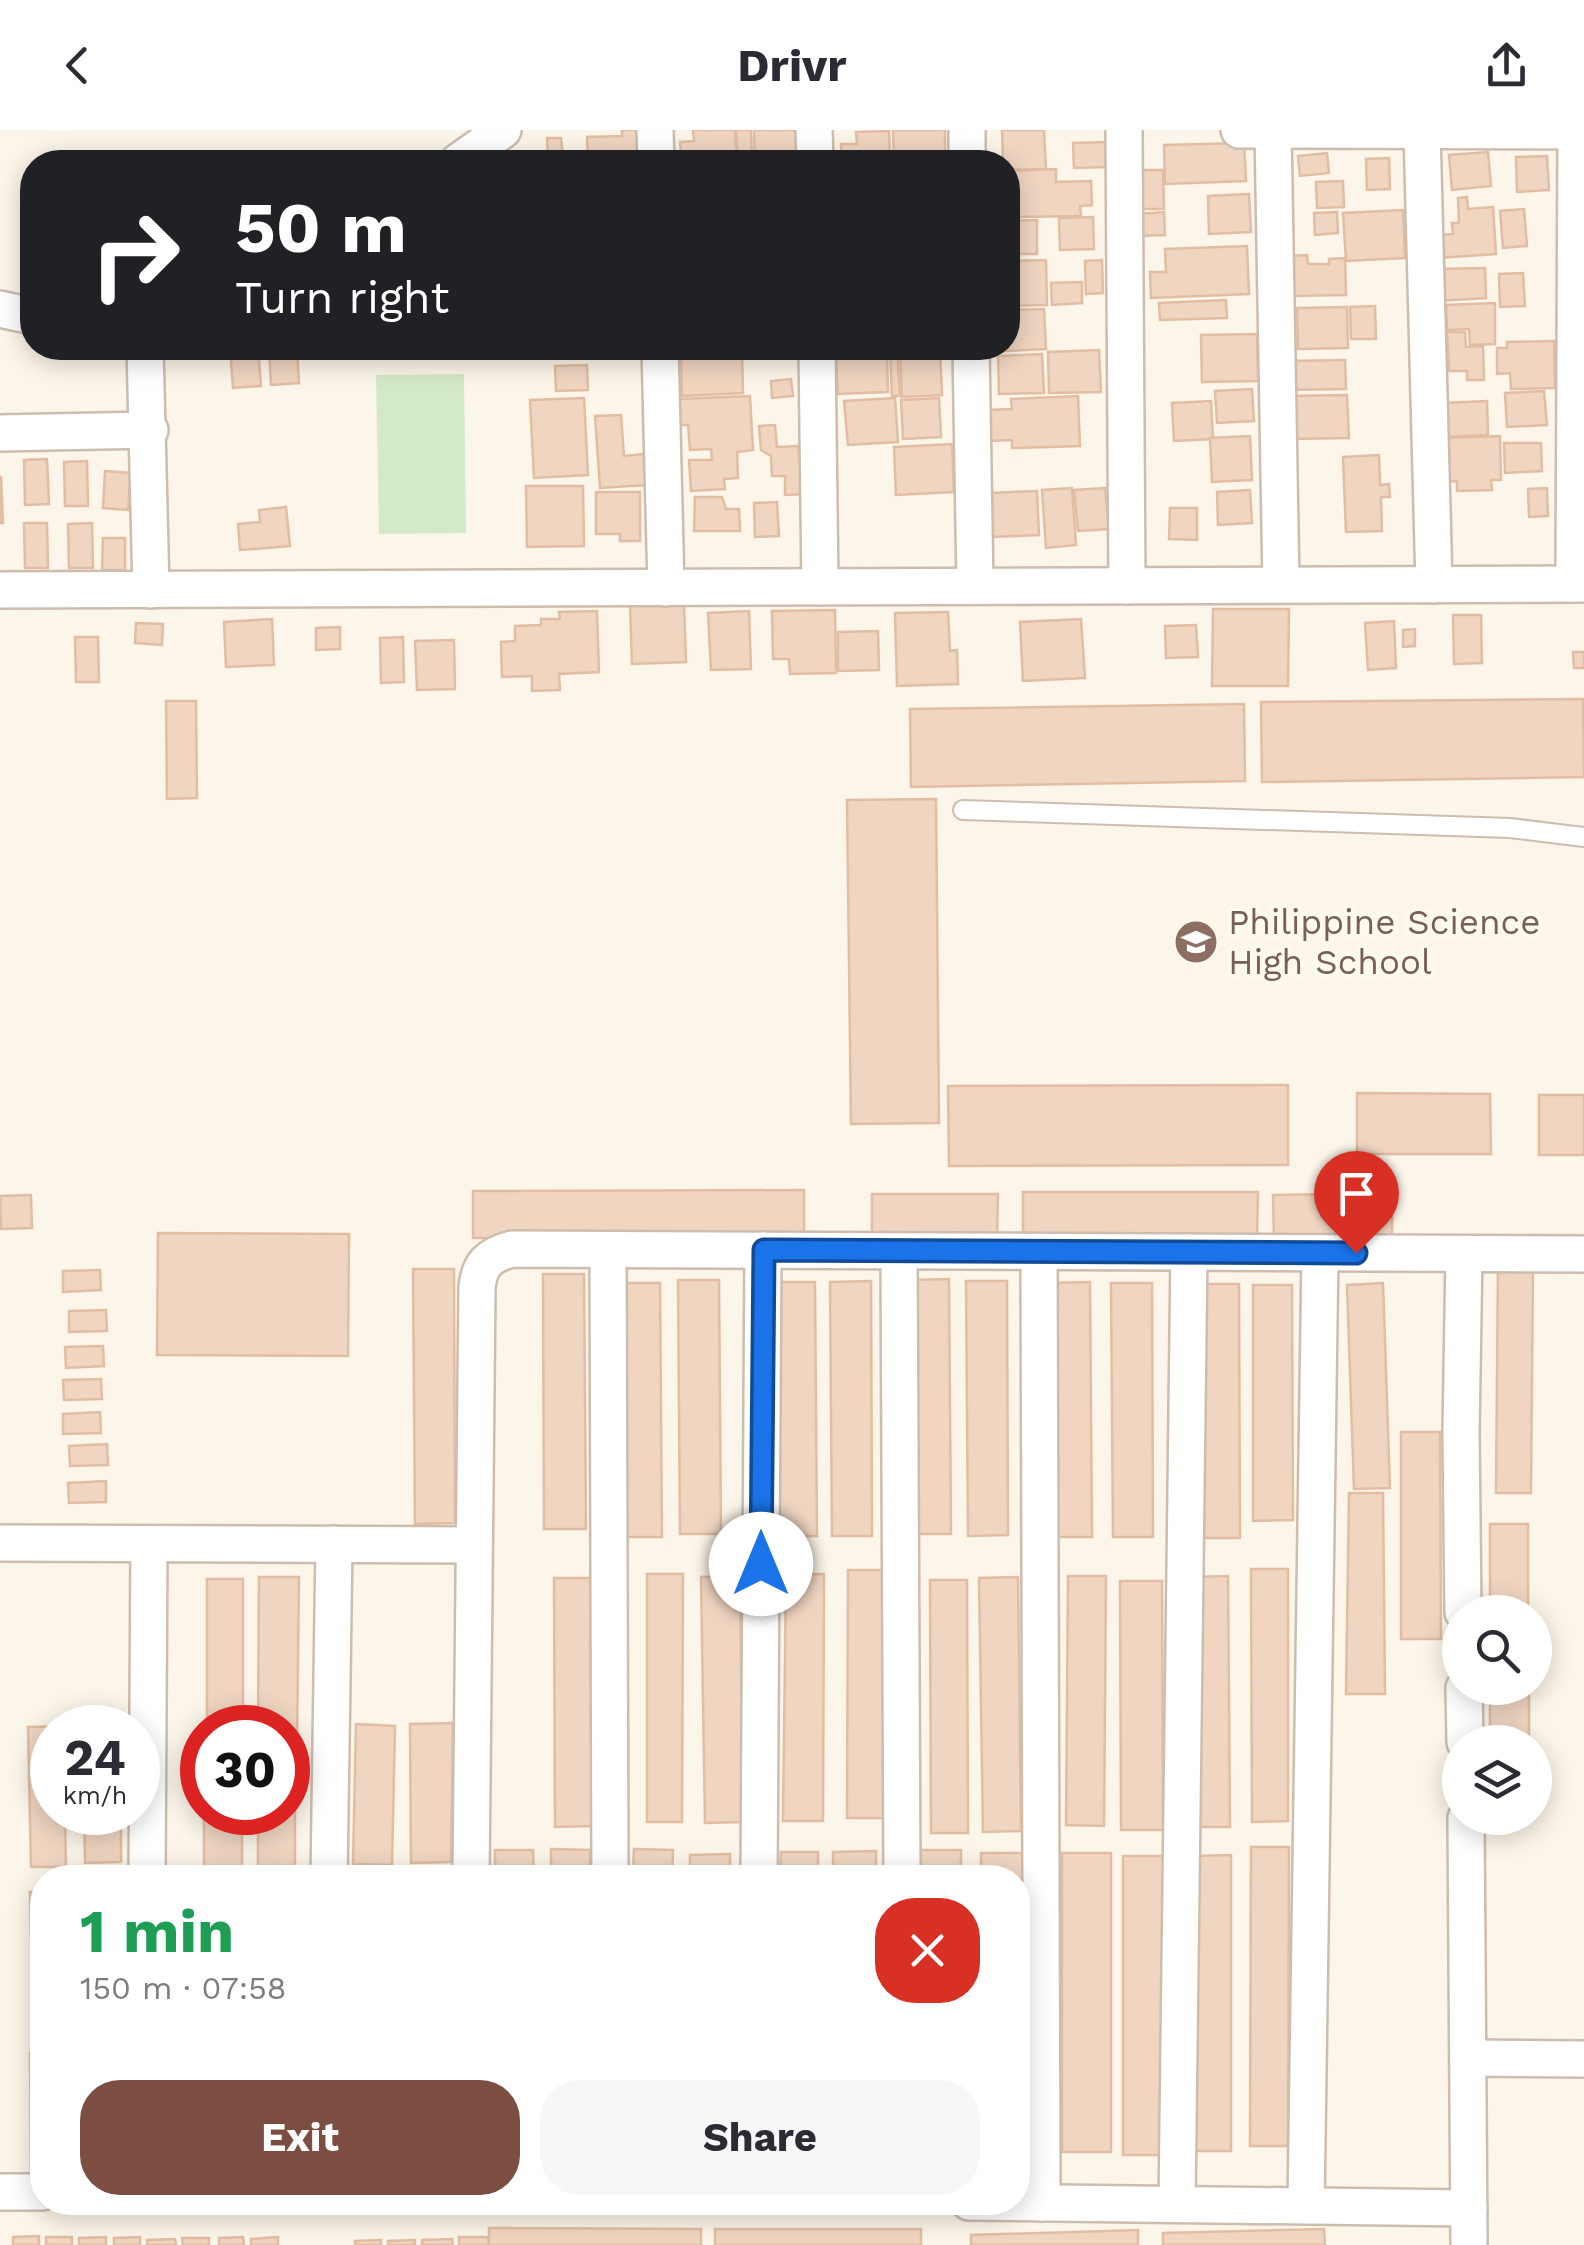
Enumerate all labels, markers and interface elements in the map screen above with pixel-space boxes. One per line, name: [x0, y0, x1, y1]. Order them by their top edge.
icon: back: [50, 38, 105, 93]
icon: share: [1479, 38, 1534, 93]
text: Drivr: [737, 39, 847, 92]
text: 50 m: [235, 187, 407, 269]
icon: right: [70, 190, 200, 320]
text: Turn right: [235, 271, 449, 324]
place label: Philippine Science High School: [1228, 901, 1540, 983]
school or university icon: Philippine Science High School: [1173, 919, 1219, 965]
pin: [1314, 1151, 1399, 1254]
icon: arrive: [1329, 1166, 1384, 1221]
position arrow: [709, 1512, 813, 1616]
map controls: [1442, 1595, 1552, 1835]
button: search: [1442, 1595, 1552, 1705]
speed limit sign: 30: [180, 1705, 310, 1835]
button: layers: [1442, 1725, 1552, 1835]
text: 24: [64, 1728, 126, 1787]
text: km/h: [63, 1781, 127, 1810]
text: 1 min: [80, 1896, 234, 1967]
button: close: [875, 1898, 980, 2003]
text: 150 m · 07:58: [80, 1969, 287, 2007]
button: Exit: [80, 2080, 520, 2195]
button: Share: [540, 2080, 980, 2195]

